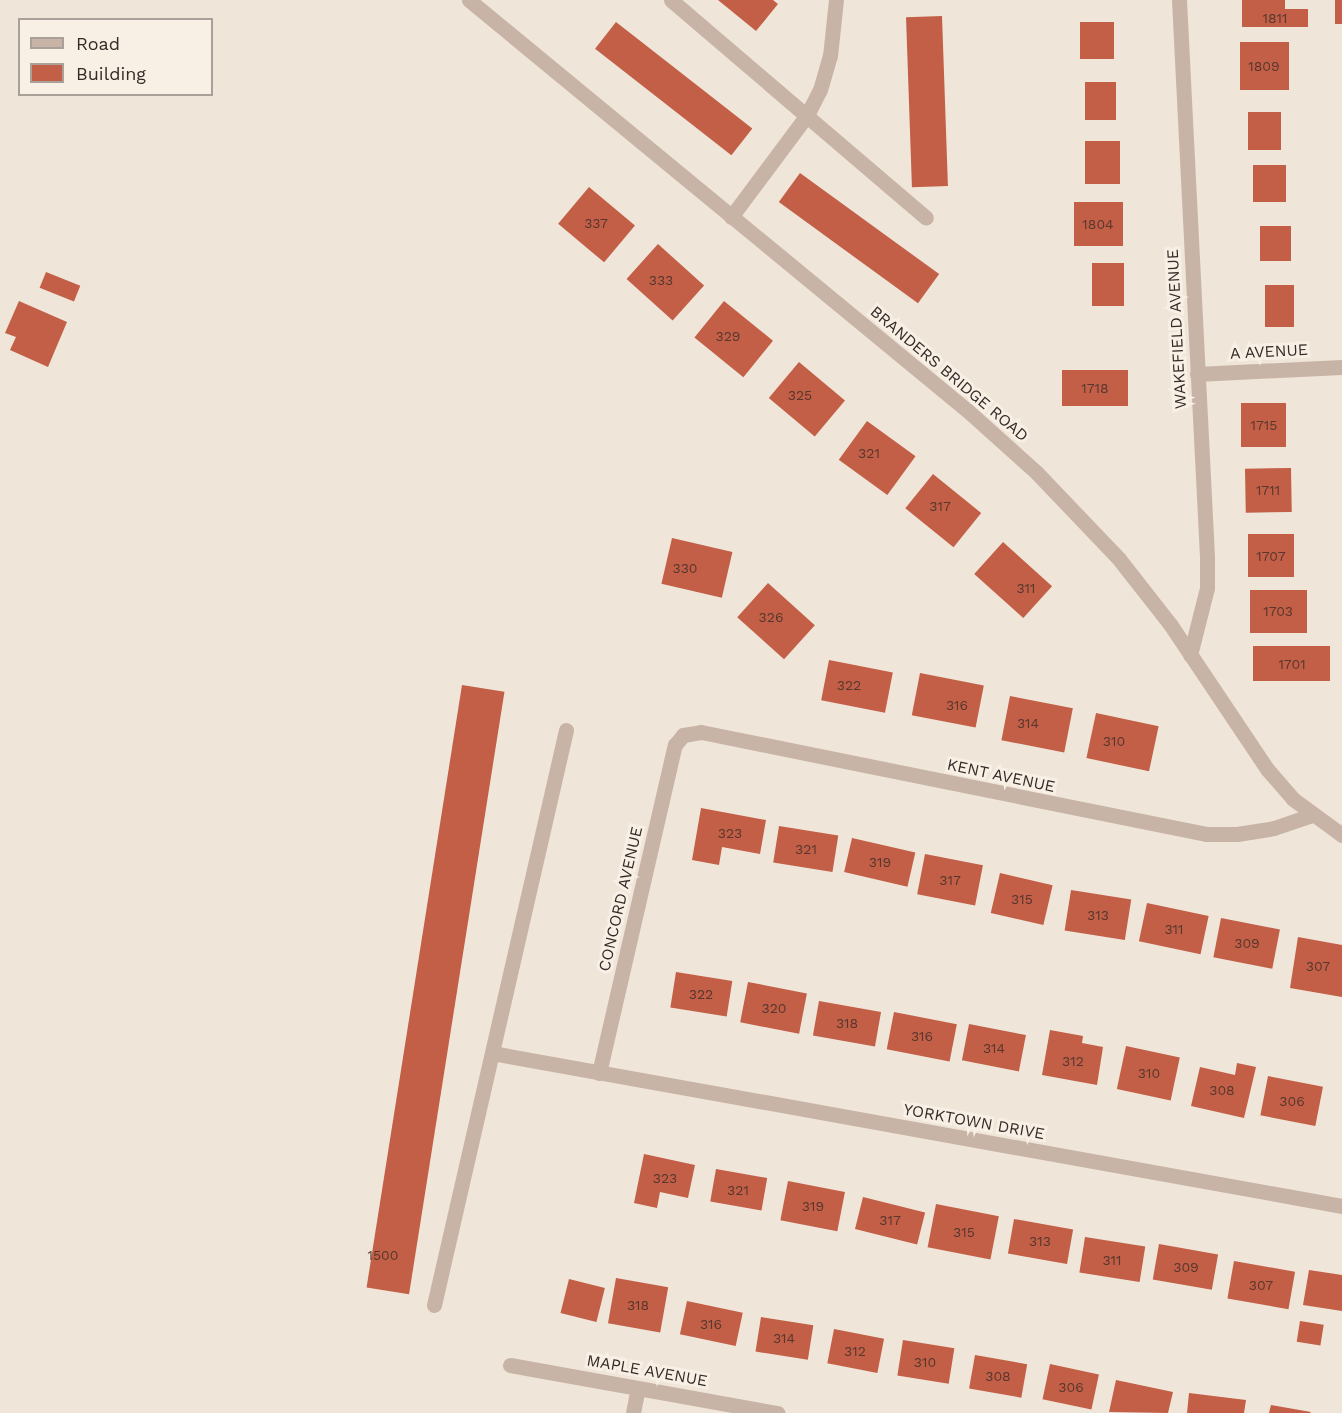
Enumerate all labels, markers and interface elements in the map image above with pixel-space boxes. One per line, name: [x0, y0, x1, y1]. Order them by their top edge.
house number: 1811: [1262, 10, 1288, 26]
legend: [18, 18, 213, 96]
text: Road: [76, 33, 120, 54]
house number: 1809: [1248, 58, 1280, 74]
text: Building: [76, 63, 146, 84]
house number: 337: [584, 215, 608, 231]
house number: 1804: [1082, 216, 1114, 232]
street label: WAKEFIELD AVENUE: [1163, 248, 1191, 410]
house number: 333: [649, 272, 673, 288]
street label: BRANDERS BRIDGE ROAD: [866, 302, 1032, 446]
house number: 329: [716, 328, 740, 344]
street label: A AVENUE: [1229, 340, 1309, 364]
house number: 1718: [1081, 380, 1109, 396]
house number: 325: [788, 387, 812, 403]
house number: 1715: [1251, 417, 1277, 433]
house number: 321: [858, 445, 880, 461]
house number: 1711: [1256, 482, 1280, 498]
house number: 317: [929, 498, 951, 514]
house number: 1707: [1256, 548, 1286, 564]
house number: 330: [672, 560, 698, 576]
house number: 311: [1016, 580, 1036, 596]
house number: 1703: [1263, 603, 1293, 619]
house number: 326: [759, 609, 783, 625]
house number: 1701: [1278, 656, 1306, 672]
house number: 322: [837, 677, 861, 693]
house number: 316: [946, 697, 968, 713]
house number: 314: [1017, 715, 1039, 731]
house number: 310: [1103, 733, 1125, 749]
street label: KENT AVENUE: [945, 755, 1057, 797]
street label: CONCORD AVENUE: [595, 824, 647, 974]
house number: 323: [718, 825, 742, 841]
house number: 321: [795, 841, 817, 857]
house number: 319: [869, 854, 891, 870]
house number: 317: [939, 872, 961, 888]
house number: 315: [1011, 891, 1033, 907]
house number: 313: [1087, 907, 1109, 923]
house number: 311: [1164, 921, 1184, 937]
house number: 309: [1234, 935, 1260, 951]
house number: 307: [1306, 958, 1330, 974]
house number: 322: [689, 986, 713, 1002]
house number: 320: [761, 1000, 787, 1016]
house number: 318: [836, 1015, 858, 1031]
house number: 316: [911, 1028, 933, 1044]
house number: 314: [983, 1040, 1005, 1056]
house number: 312: [1062, 1053, 1084, 1069]
house number: 310: [1138, 1065, 1160, 1081]
house number: 308: [1209, 1082, 1235, 1098]
house number: 306: [1279, 1093, 1305, 1109]
street label: YORKTOWN DRIVE: [902, 1100, 1046, 1144]
house number: 323: [653, 1170, 677, 1186]
house number: 321: [727, 1182, 749, 1198]
house number: 319: [802, 1198, 824, 1214]
house number: 317: [879, 1212, 901, 1228]
house number: 315: [953, 1224, 975, 1240]
house number: 313: [1029, 1233, 1051, 1249]
house number: 1500: [367, 1247, 399, 1263]
house number: 311: [1102, 1252, 1122, 1268]
house number: 309: [1173, 1259, 1199, 1275]
house number: 307: [1249, 1277, 1273, 1293]
house number: 318: [627, 1297, 649, 1313]
house number: 316: [700, 1316, 722, 1332]
house number: 314: [773, 1330, 795, 1346]
house number: 312: [844, 1343, 866, 1359]
street label: MAPLE AVENUE: [585, 1351, 709, 1391]
house number: 310: [914, 1354, 936, 1370]
house number: 308: [985, 1368, 1011, 1384]
house number: 306: [1058, 1379, 1084, 1395]

